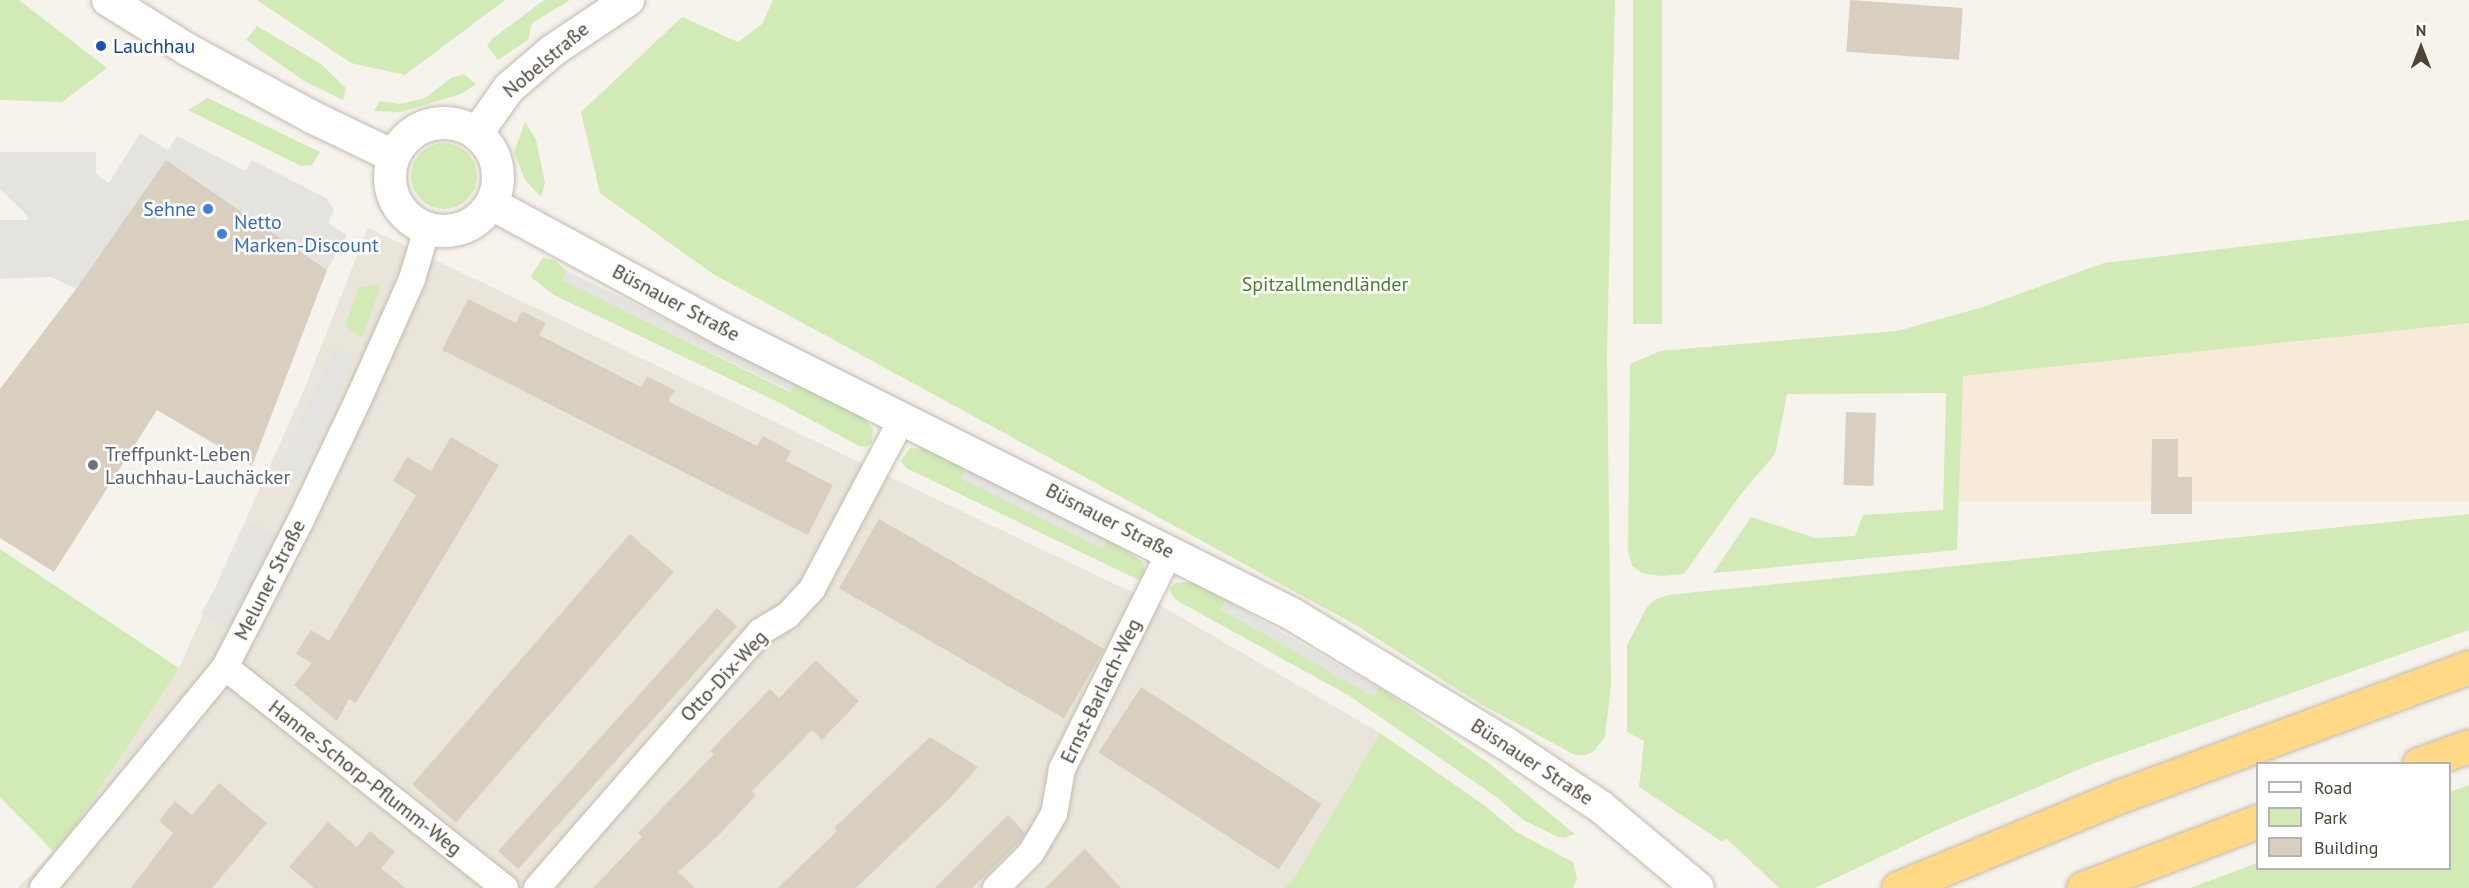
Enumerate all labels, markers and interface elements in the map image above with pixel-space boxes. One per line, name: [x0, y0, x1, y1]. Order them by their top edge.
street label: Nobelstraße: [498, 17, 594, 103]
north arrow: [2391, 18, 2451, 78]
text: N: [2416, 20, 2426, 40]
place label: Lauchhau: [113, 34, 195, 58]
marker: Lauchhau: [94, 39, 108, 53]
place label: Sehne: [143, 197, 196, 221]
marker: Sehne: [201, 202, 215, 216]
place label: Netto Marken-Discount: [234, 210, 379, 257]
marker: Netto Marken-Discount: [215, 227, 229, 241]
street label: Büsnauer Straße: [608, 259, 744, 347]
park label: Spitzallmendländer: [1242, 272, 1408, 296]
place label: Treffpunkt-Leben Lauchhau-Lauchäcker: [105, 442, 290, 489]
marker: Treffpunkt-Leben Lauchhau-Lauchäcker: [86, 458, 100, 472]
street label: Büsnauer Straße: [1042, 478, 1178, 564]
street label: Meluner Straße: [229, 516, 311, 644]
street label: Ernst-Barlach-Weg: [1056, 615, 1146, 767]
street label: Otto-Dix-Weg: [676, 625, 772, 727]
street label: Hanne-Schorp-Pflumm-Weg: [264, 695, 466, 861]
street label: Büsnauer Straße: [1466, 714, 1598, 810]
legend: [2256, 762, 2451, 870]
text: Road: [2314, 776, 2352, 799]
text: Park: [2314, 806, 2347, 829]
text: Building: [2314, 836, 2378, 859]

